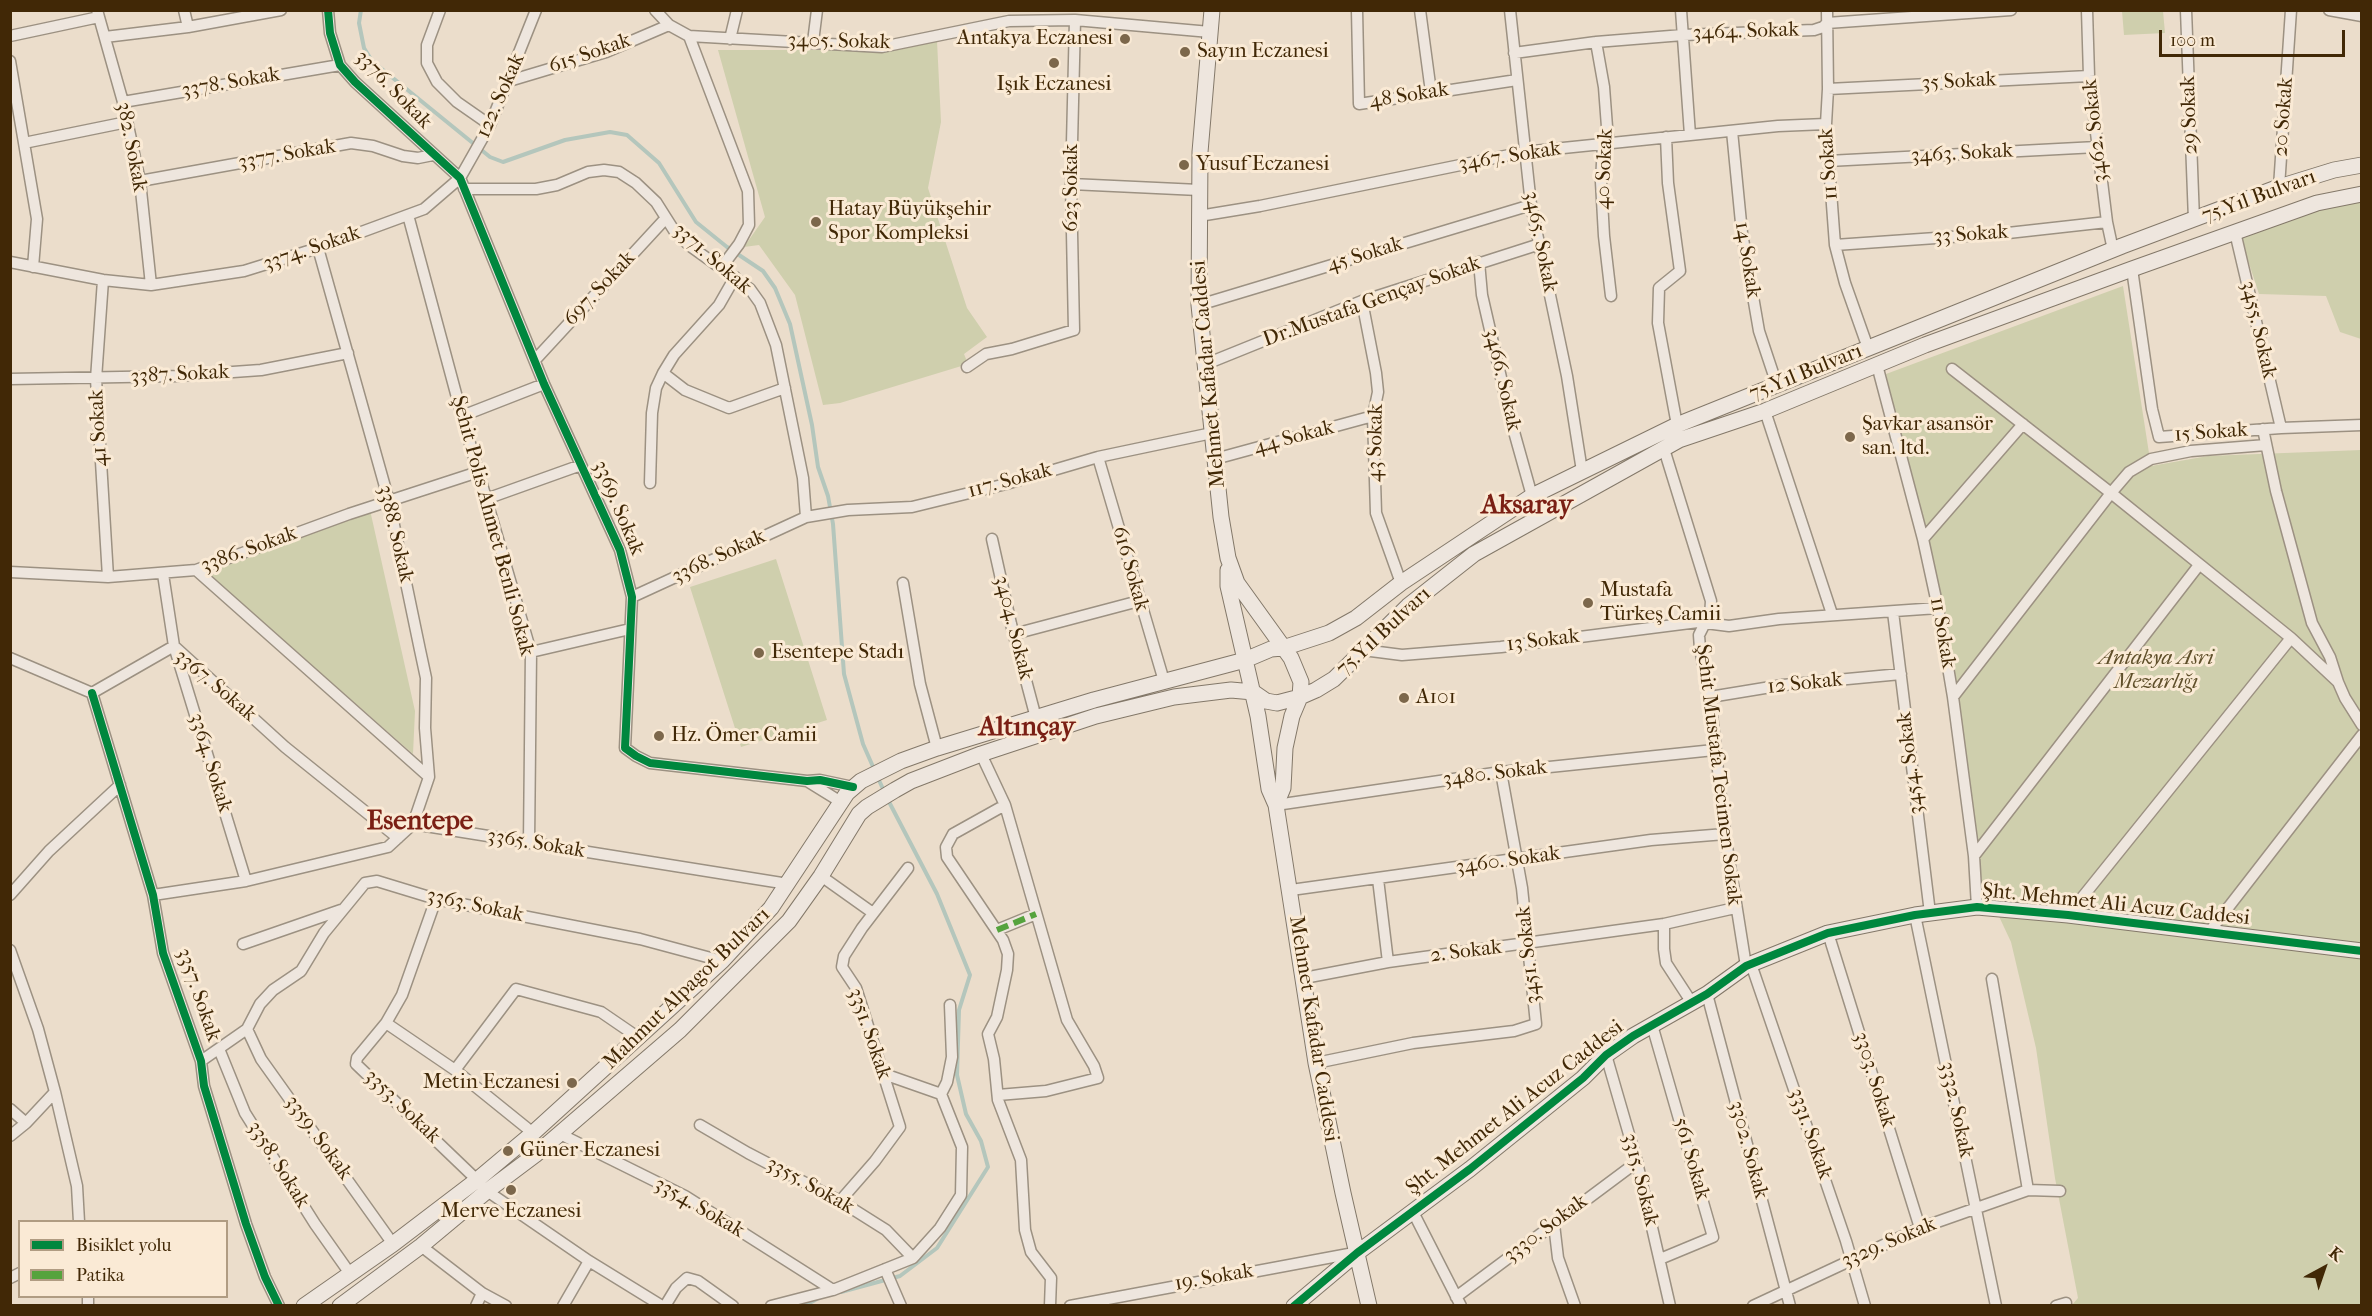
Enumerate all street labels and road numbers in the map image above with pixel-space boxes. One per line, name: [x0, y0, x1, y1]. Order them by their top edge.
street label: 3464. Sokak: [1692, 18, 1800, 46]
street label: 615 Sokak: [546, 28, 634, 80]
street label: 3405. Sokak: [787, 29, 891, 55]
street label: 3376. Sokak: [349, 45, 437, 135]
street label: 122. Sokak: [471, 50, 531, 142]
street label: 3378. Sokak: [180, 62, 282, 104]
street label: 35 Sokak: [1921, 67, 1997, 97]
street label: 29 Sokak: [2176, 75, 2204, 155]
street label: 20 Sokak: [2269, 76, 2299, 158]
street label: 48 Sokak: [1367, 77, 1451, 115]
street label: 3462. Sokak: [2078, 78, 2114, 184]
street label: 382. Sokak: [110, 100, 152, 194]
street label: 11 Sokak: [1814, 127, 1844, 201]
street label: 40 Sokak: [1591, 128, 1619, 210]
street label: 3377. Sokak: [236, 134, 338, 176]
street label: 3467. Sokak: [1457, 136, 1563, 178]
street label: 3463. Sokak: [1910, 139, 2014, 169]
street label: 623 Sokak: [1059, 144, 1085, 232]
street label: 75.Yıl Bulvarı: [2199, 165, 2319, 229]
street label: 3465. Sokak: [1518, 189, 1562, 295]
street label: 3371. Sokak: [667, 218, 757, 300]
street label: 14 Sokak: [1729, 220, 1765, 300]
street label: 33 Sokak: [1933, 220, 2009, 250]
street label: 3374. Sokak: [260, 221, 364, 277]
street label: 45 Sokak: [1324, 232, 1406, 278]
street label: 697. Sokak: [559, 246, 641, 332]
street label: Dr.Mustafa Gençay Sokak: [1260, 251, 1484, 353]
street label: Mehmet Kafadar Caddesi: [1186, 259, 1232, 489]
street label: 3455. Sokak: [2235, 279, 2281, 381]
street label: 3466. Sokak: [1478, 326, 1526, 434]
street label: 75.Yıl Bulvarı: [1746, 339, 1866, 407]
street label: 3387. Sokak: [130, 360, 230, 390]
street label: 41 Sokak: [84, 389, 114, 467]
street label: Şehit Polis Ahmet Benli Sokak: [445, 393, 539, 659]
street label: 43 Sokak: [1363, 404, 1389, 482]
street label: 44 Sokak: [1251, 415, 1337, 461]
street label: 15 Sokak: [2173, 418, 2249, 448]
street label: 3369. Sokak: [587, 457, 649, 559]
street label: 117. Sokak: [965, 458, 1055, 504]
street label: 3388. Sokak: [372, 483, 418, 585]
street label: 3386. Sokak: [198, 521, 300, 579]
street label: 3368. Sokak: [668, 524, 770, 590]
street label: 616 Sokak: [1106, 524, 1154, 614]
street label: 3404. Sokak: [988, 573, 1038, 683]
street label: 75.Yıl Bulvarı: [1332, 582, 1436, 682]
street label: 11 Sokak: [1923, 595, 1961, 671]
street label: 13 Sokak: [1505, 624, 1581, 658]
street label: Şehit Mustafa Tecimen Sokak: [1689, 643, 1747, 907]
street label: 3367. Sokak: [169, 644, 261, 728]
street label: 12 Sokak: [1766, 668, 1844, 700]
street label: 3364. Sokak: [183, 710, 237, 816]
street label: 3454. Sokak: [1892, 710, 1930, 816]
street label: 3480. Sokak: [1442, 755, 1548, 793]
street label: 3365. Sokak: [485, 824, 587, 864]
street label: 3460. Sokak: [1454, 841, 1562, 881]
street label: Şht. Mehmet Ali Acuz Caddesi: [1981, 878, 2251, 932]
street label: 3363. Sokak: [424, 883, 526, 929]
street label: Mahmut Alpagot Bulvarı: [598, 903, 776, 1075]
street label: 3451. Sokak: [1511, 905, 1547, 1005]
street label: Mehmet Kafadar Caddesi: [1283, 914, 1343, 1144]
street label: 2. Sokak: [1429, 935, 1503, 969]
street label: 3357. Sokak: [170, 945, 226, 1045]
street label: 3351. Sokak: [842, 985, 896, 1083]
street label: Şht. Mehmet Ali Acuz Caddesi: [1401, 1015, 1629, 1201]
street label: 3303. Sokak: [1848, 1029, 1900, 1131]
street label: 3332. Sokak: [1934, 1060, 1978, 1160]
street label: 3353. Sokak: [359, 1065, 445, 1149]
street label: 3331. Sokak: [1783, 1085, 1837, 1183]
street label: 3359. Sokak: [279, 1091, 357, 1185]
street label: 3302. Sokak: [1723, 1098, 1773, 1202]
street label: 561 Sokak: [1667, 1115, 1715, 1203]
street label: 3358. Sokak: [241, 1117, 315, 1213]
street label: 3315. Sokak: [1616, 1131, 1664, 1229]
street label: 3355. Sokak: [762, 1152, 858, 1220]
street label: 3354. Sokak: [649, 1172, 749, 1244]
street label: 3330. Sokak: [1499, 1189, 1593, 1269]
street label: 3329. Sokak: [1838, 1212, 1940, 1274]
street label: 19. Sokak: [1173, 1259, 1255, 1297]

